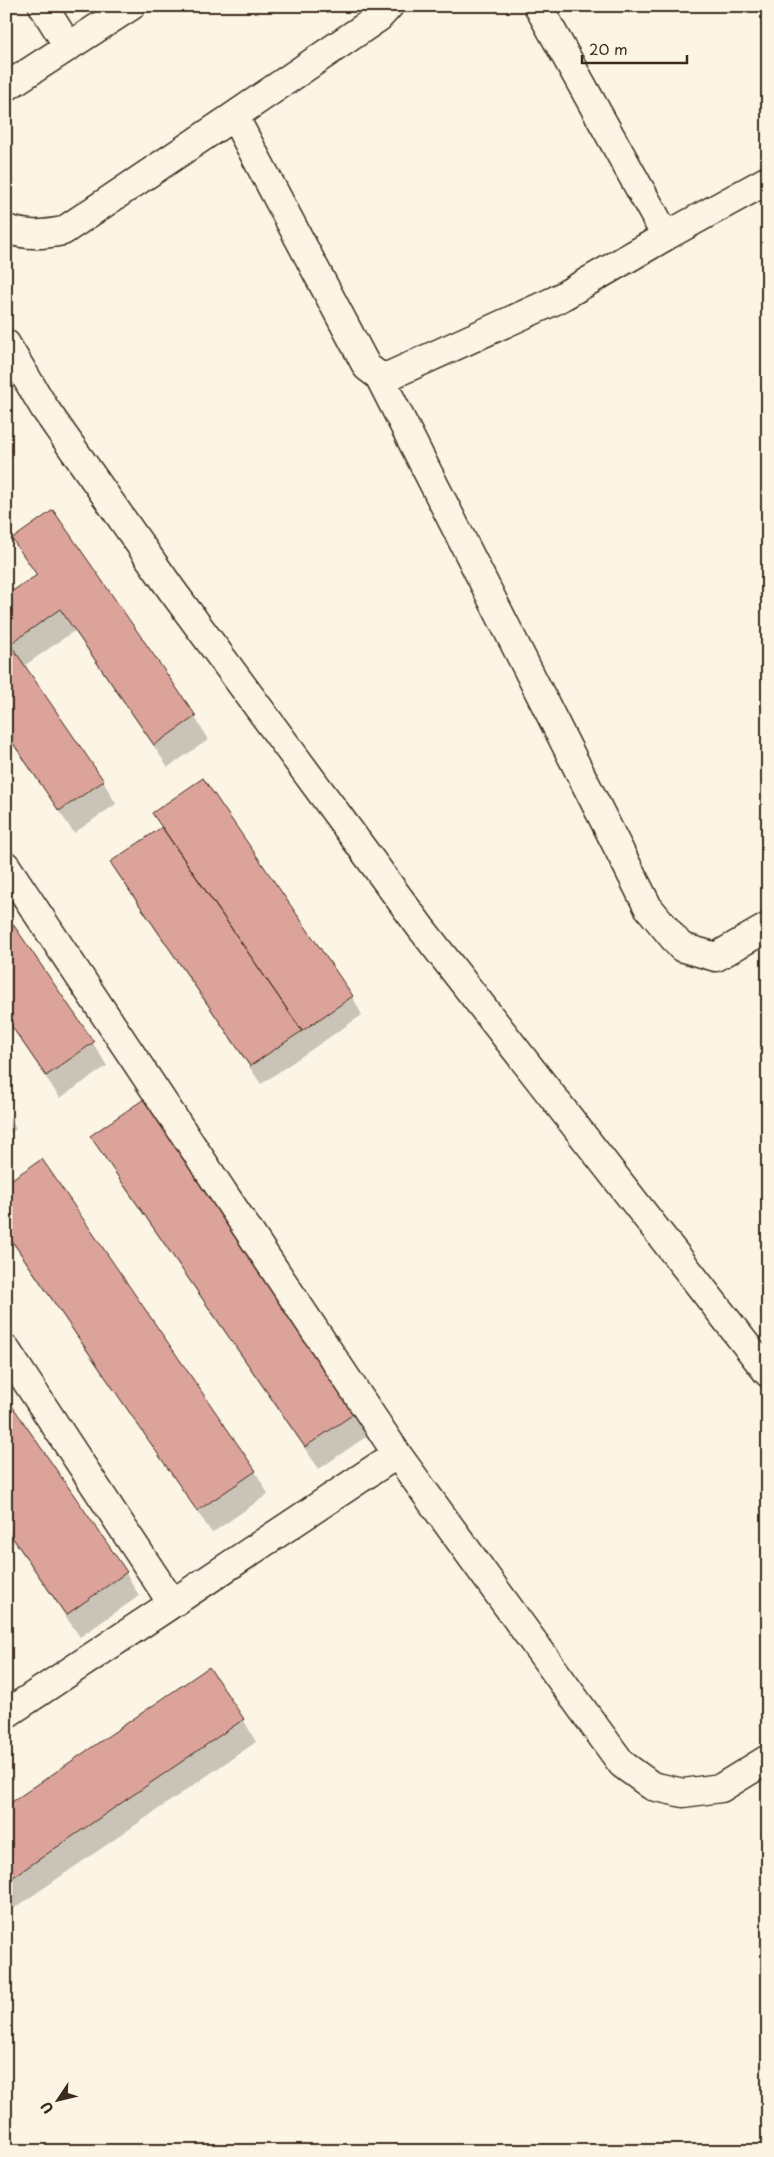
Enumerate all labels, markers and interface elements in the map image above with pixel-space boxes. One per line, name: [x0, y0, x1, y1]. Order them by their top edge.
scale bar: [582, 32, 686, 64]
text: 20 m: [589, 37, 628, 60]
north arrow: [32, 2074, 82, 2124]
text: U: [35, 2097, 59, 2118]

